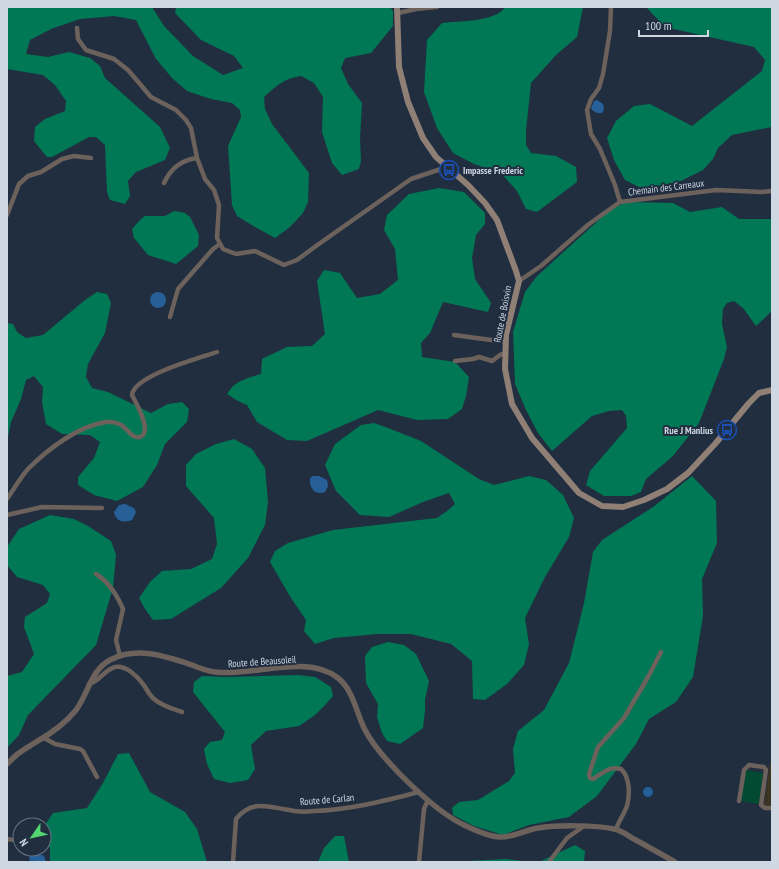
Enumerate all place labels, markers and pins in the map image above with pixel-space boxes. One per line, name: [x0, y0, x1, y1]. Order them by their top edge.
bus stop icon: Impasse Frederic: [438, 159, 460, 181]
place label: Impasse Frederic: [463, 164, 523, 177]
bus stop icon: Rue J Manlius: [716, 419, 738, 441]
place label: Rue J Manlius: [664, 424, 713, 437]

